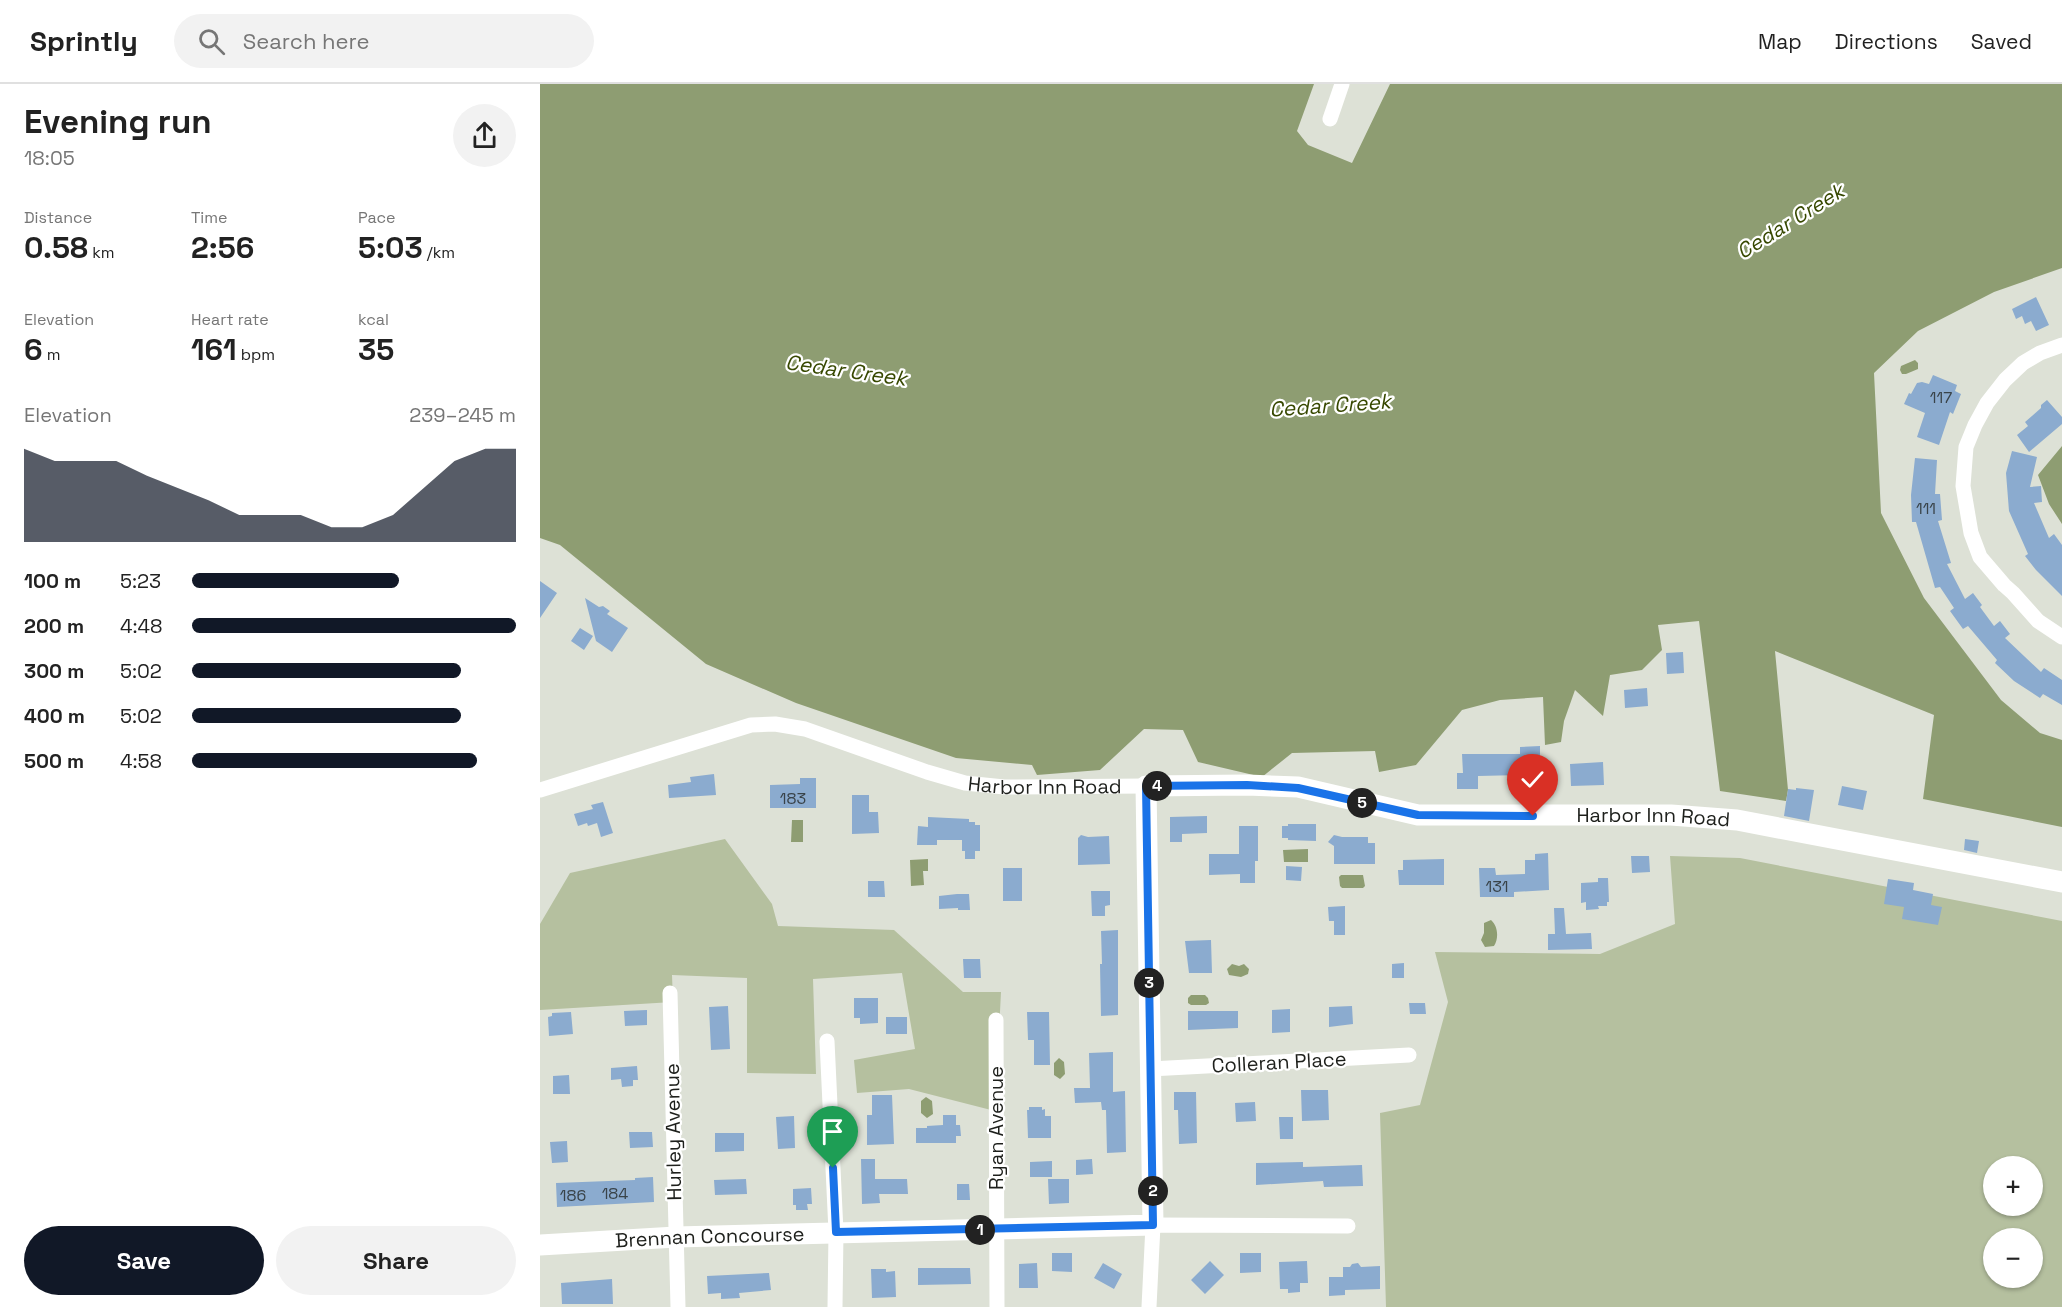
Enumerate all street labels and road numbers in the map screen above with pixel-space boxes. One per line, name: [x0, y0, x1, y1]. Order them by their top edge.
street label: Harbor Inn Road: [967, 770, 1122, 800]
street label: Harbor Inn Road: [1576, 802, 1731, 832]
street label: Colleran Place: [1211, 1045, 1347, 1079]
street label: Hurley Avenue: [659, 1063, 687, 1201]
street label: Ryan Avenue: [983, 1066, 1009, 1190]
street label: Brennan Concourse: [614, 1221, 805, 1254]

